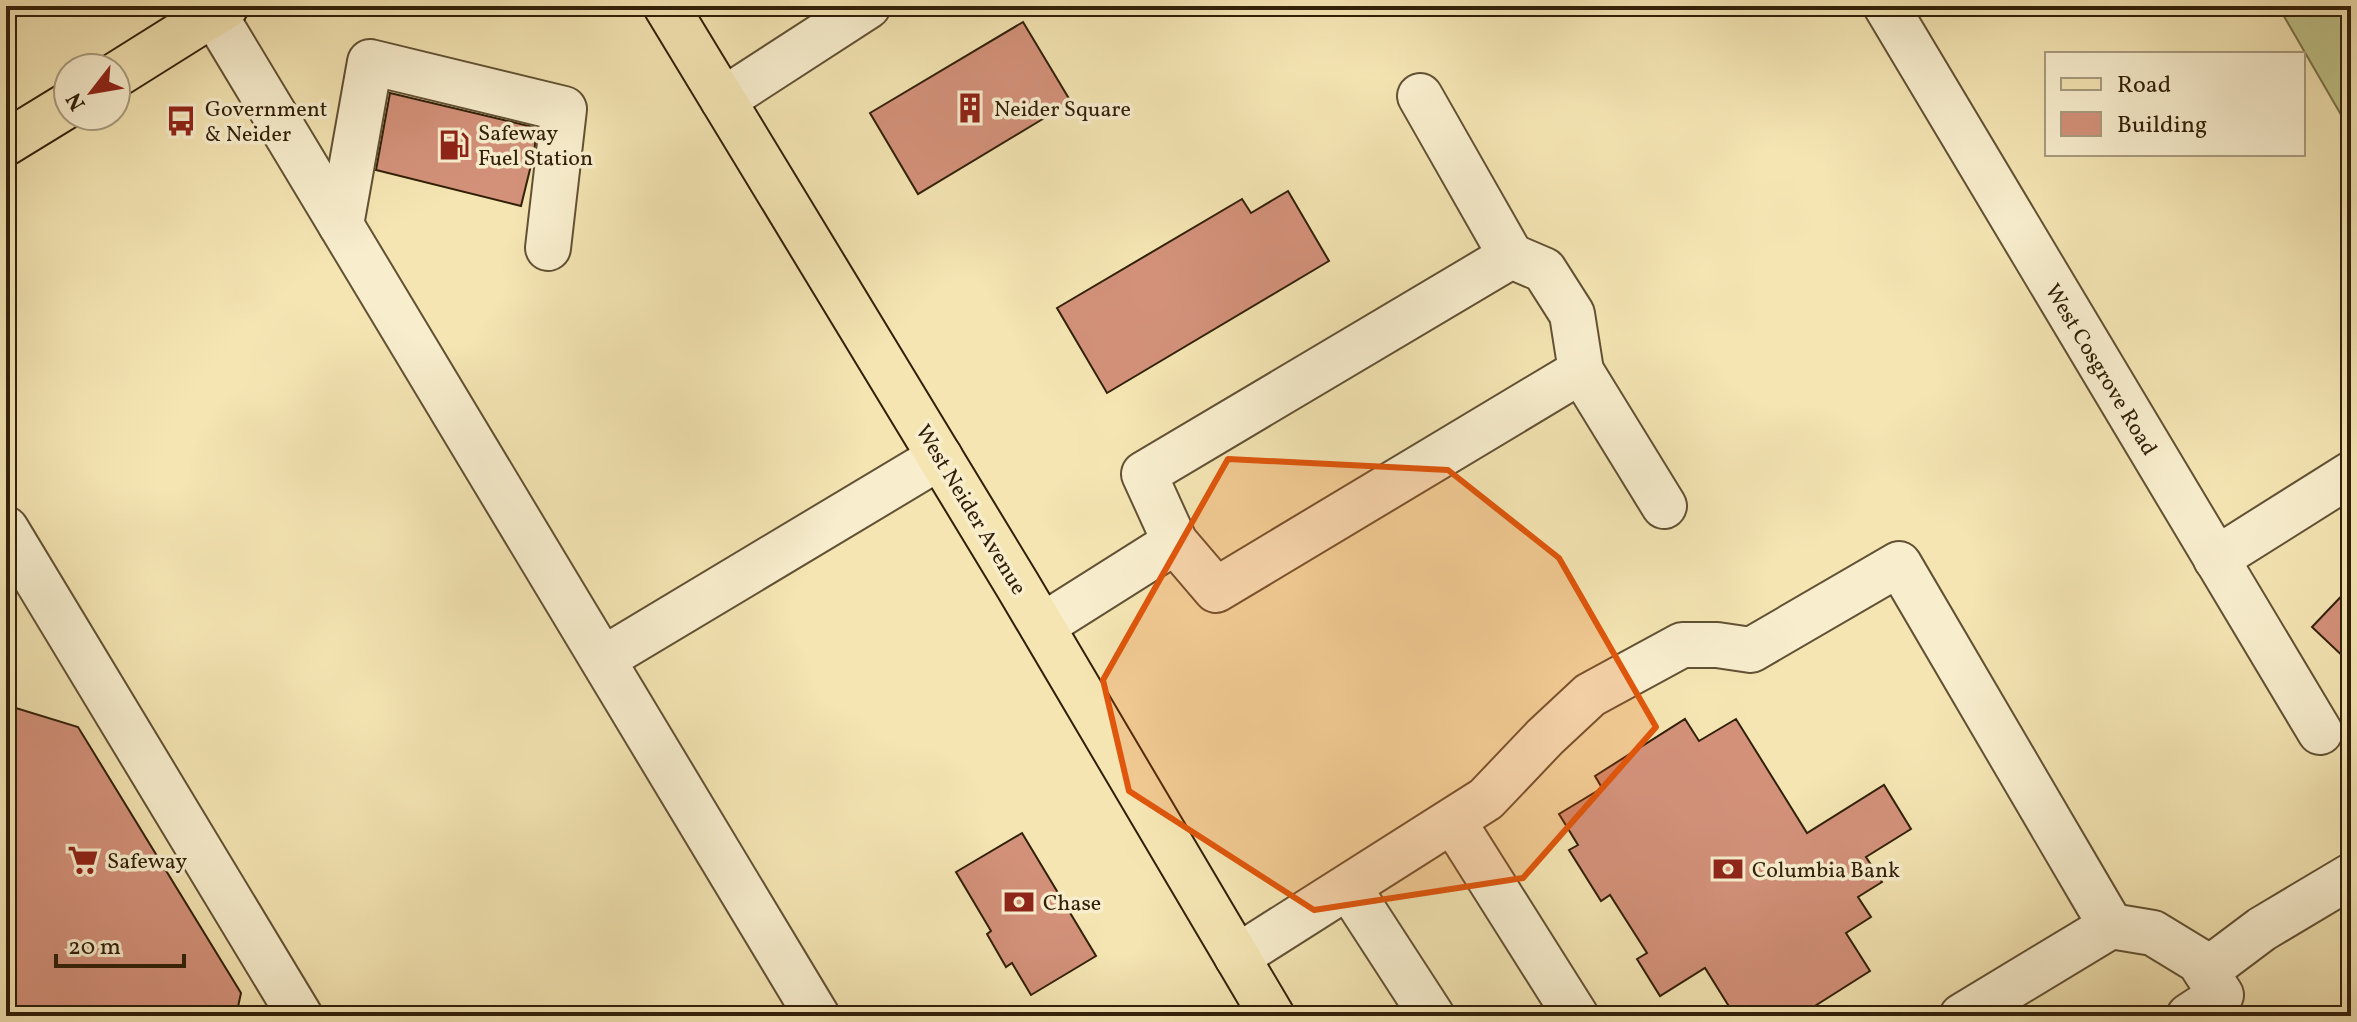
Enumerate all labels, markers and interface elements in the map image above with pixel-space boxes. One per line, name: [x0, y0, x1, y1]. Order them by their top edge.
north arrow: [52, 52, 132, 132]
legend: [2045, 52, 2305, 156]
text: Road: [2117, 69, 2171, 103]
text: N: [60, 86, 94, 116]
building icon: Neider Square: [953, 91, 987, 125]
place label: Government & Neider: [205, 95, 328, 151]
place label: Neider Square: [994, 95, 1131, 126]
bus stop icon: Government & Neider: [164, 104, 198, 138]
text: Building: [2117, 109, 2207, 143]
place label: Safeway Fuel Station: [478, 119, 593, 175]
fuel station icon: Safeway Fuel Station: [437, 128, 471, 162]
street label: West Cosgrove Road: [2036, 278, 2164, 462]
street label: West Neider Avenue: [907, 419, 1033, 601]
supermarket icon: Safeway: [66, 843, 100, 877]
place label: Safeway: [107, 847, 187, 878]
bank icon: Columbia Bank: [1711, 852, 1745, 886]
place label: Columbia Bank: [1752, 856, 1900, 887]
bank icon: Chase: [1002, 885, 1036, 919]
place label: Chase: [1043, 889, 1101, 920]
scale bar: [56, 918, 184, 968]
text: 20 m: [68, 931, 121, 965]

